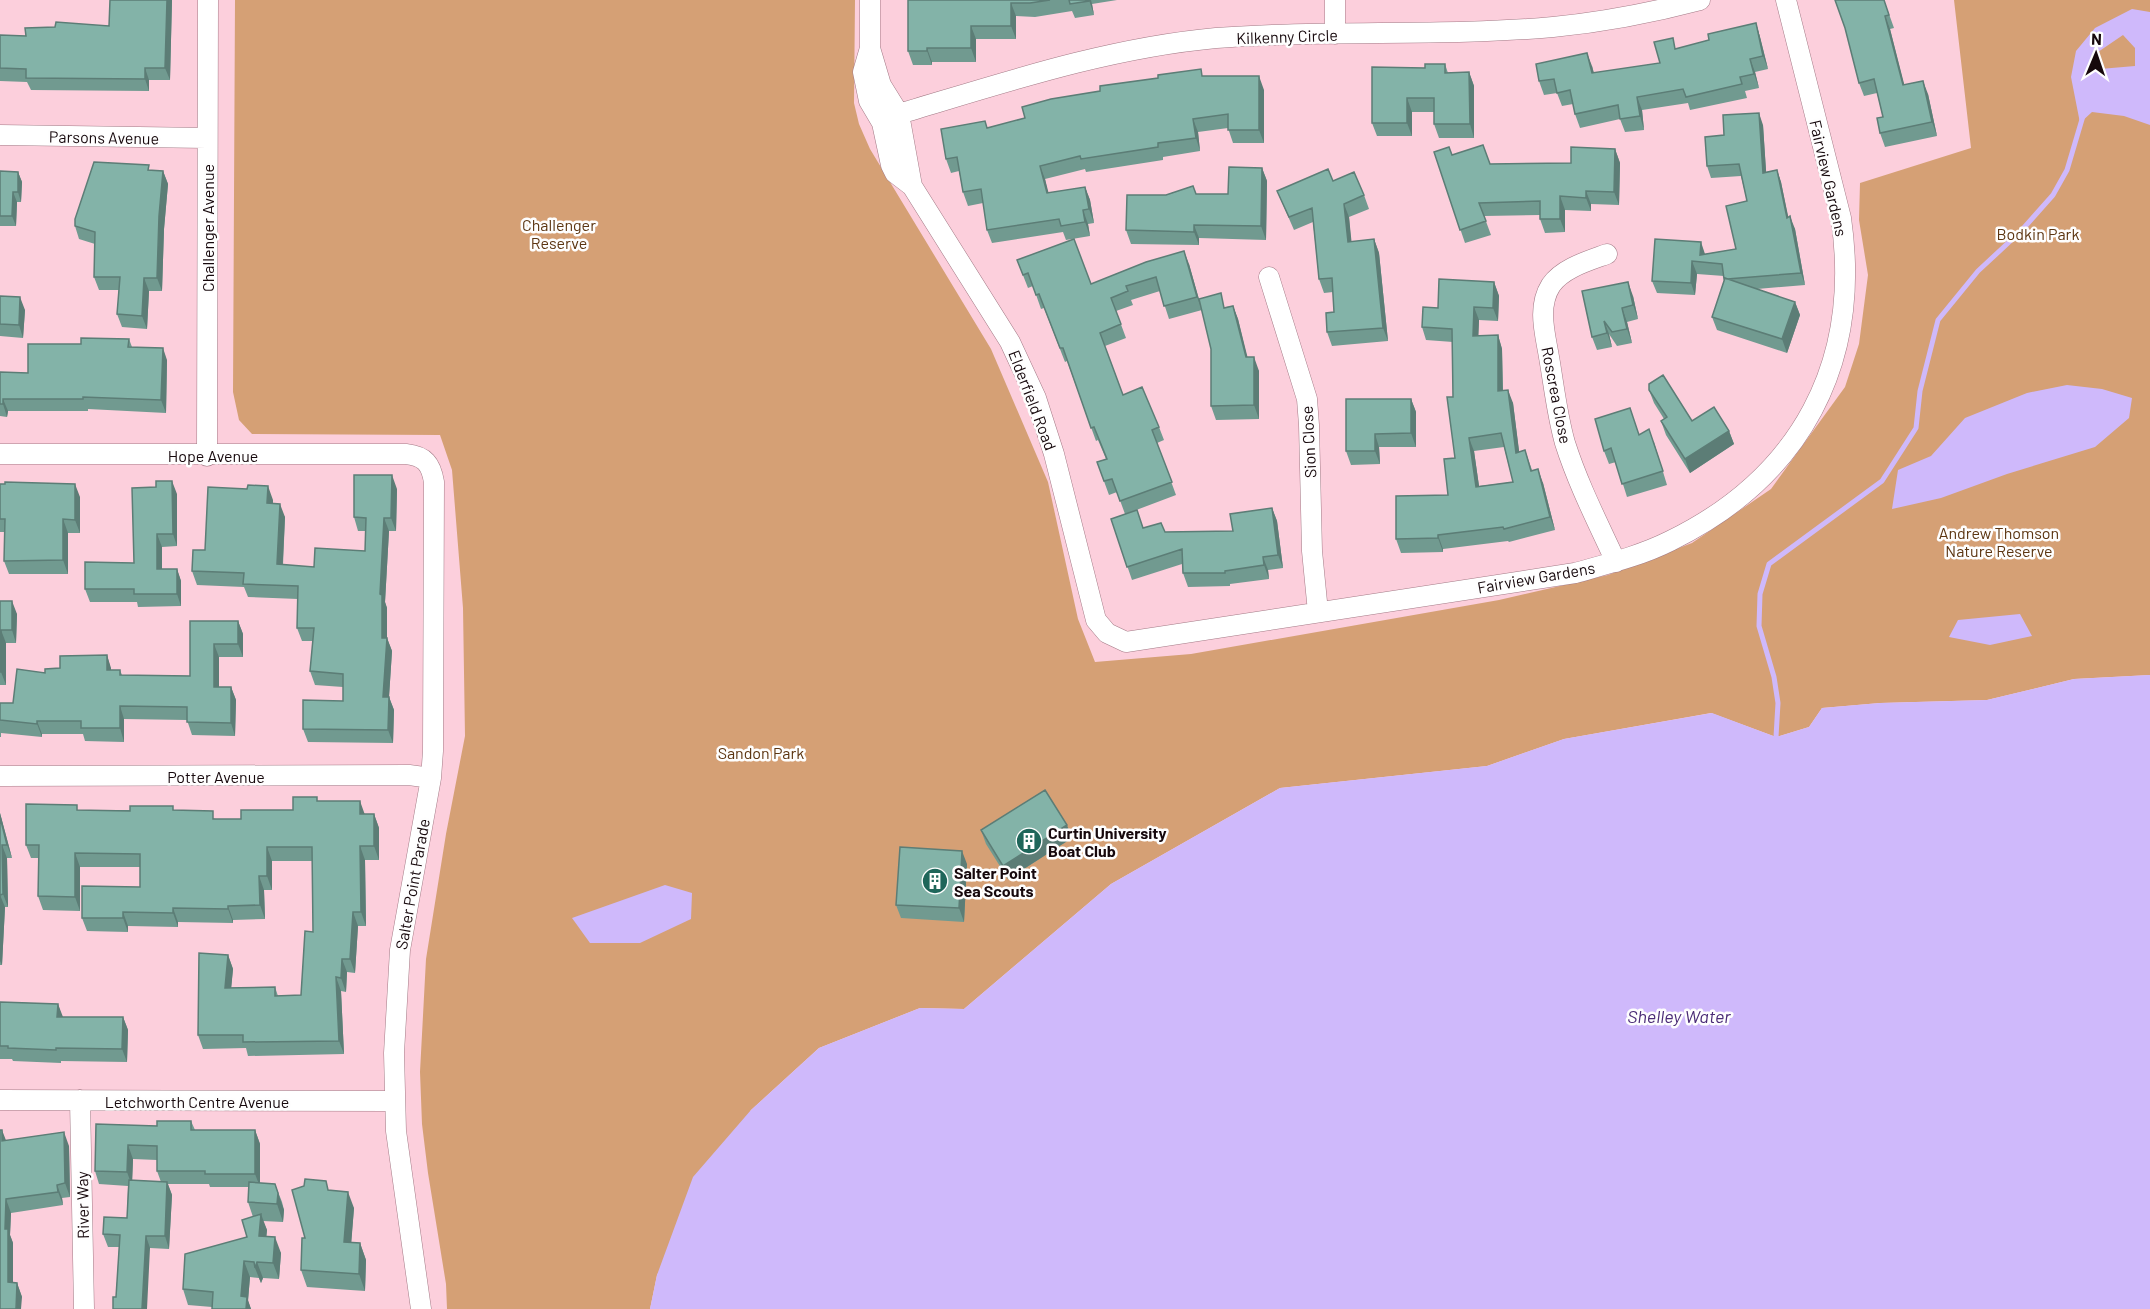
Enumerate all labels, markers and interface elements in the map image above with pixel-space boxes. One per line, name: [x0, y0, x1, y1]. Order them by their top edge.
north arrow: [2066, 24, 2126, 84]
street label: Kilkenny Circle: [1236, 25, 1338, 47]
text: N: [2091, 29, 2102, 48]
street label: Fairview Gardens: [1806, 118, 1852, 238]
street label: Parsons Avenue: [49, 127, 159, 147]
street label: Challenger Avenue: [198, 164, 217, 292]
park label: Challenger Reserve: [522, 215, 596, 252]
park label: Bodkin Park: [1997, 224, 2079, 243]
street label: Roscrea Close: [1538, 345, 1576, 445]
street label: Elderfield Road: [1005, 347, 1061, 453]
street label: Sion Close: [1297, 405, 1319, 479]
street label: Hope Avenue: [168, 446, 258, 465]
park label: Andrew Thomson Nature Reserve: [1939, 523, 2059, 560]
street label: Fairview Gardens: [1476, 557, 1596, 597]
park label: Sandon Park: [718, 743, 804, 762]
street label: Potter Avenue: [167, 767, 265, 786]
street label: Salter Point Parade: [391, 817, 433, 951]
place label: Curtin University Boat Club: [1048, 823, 1166, 860]
building icon: Curtin University Boat Club: [1014, 826, 1044, 856]
place label: Salter Point Sea Scouts: [954, 863, 1037, 900]
building icon: Salter Point Sea Scouts: [920, 866, 950, 896]
water label: Shelley Water: [1627, 1005, 1731, 1027]
street label: Letchworth Centre Avenue: [105, 1092, 289, 1111]
street label: River Way: [72, 1170, 92, 1239]

